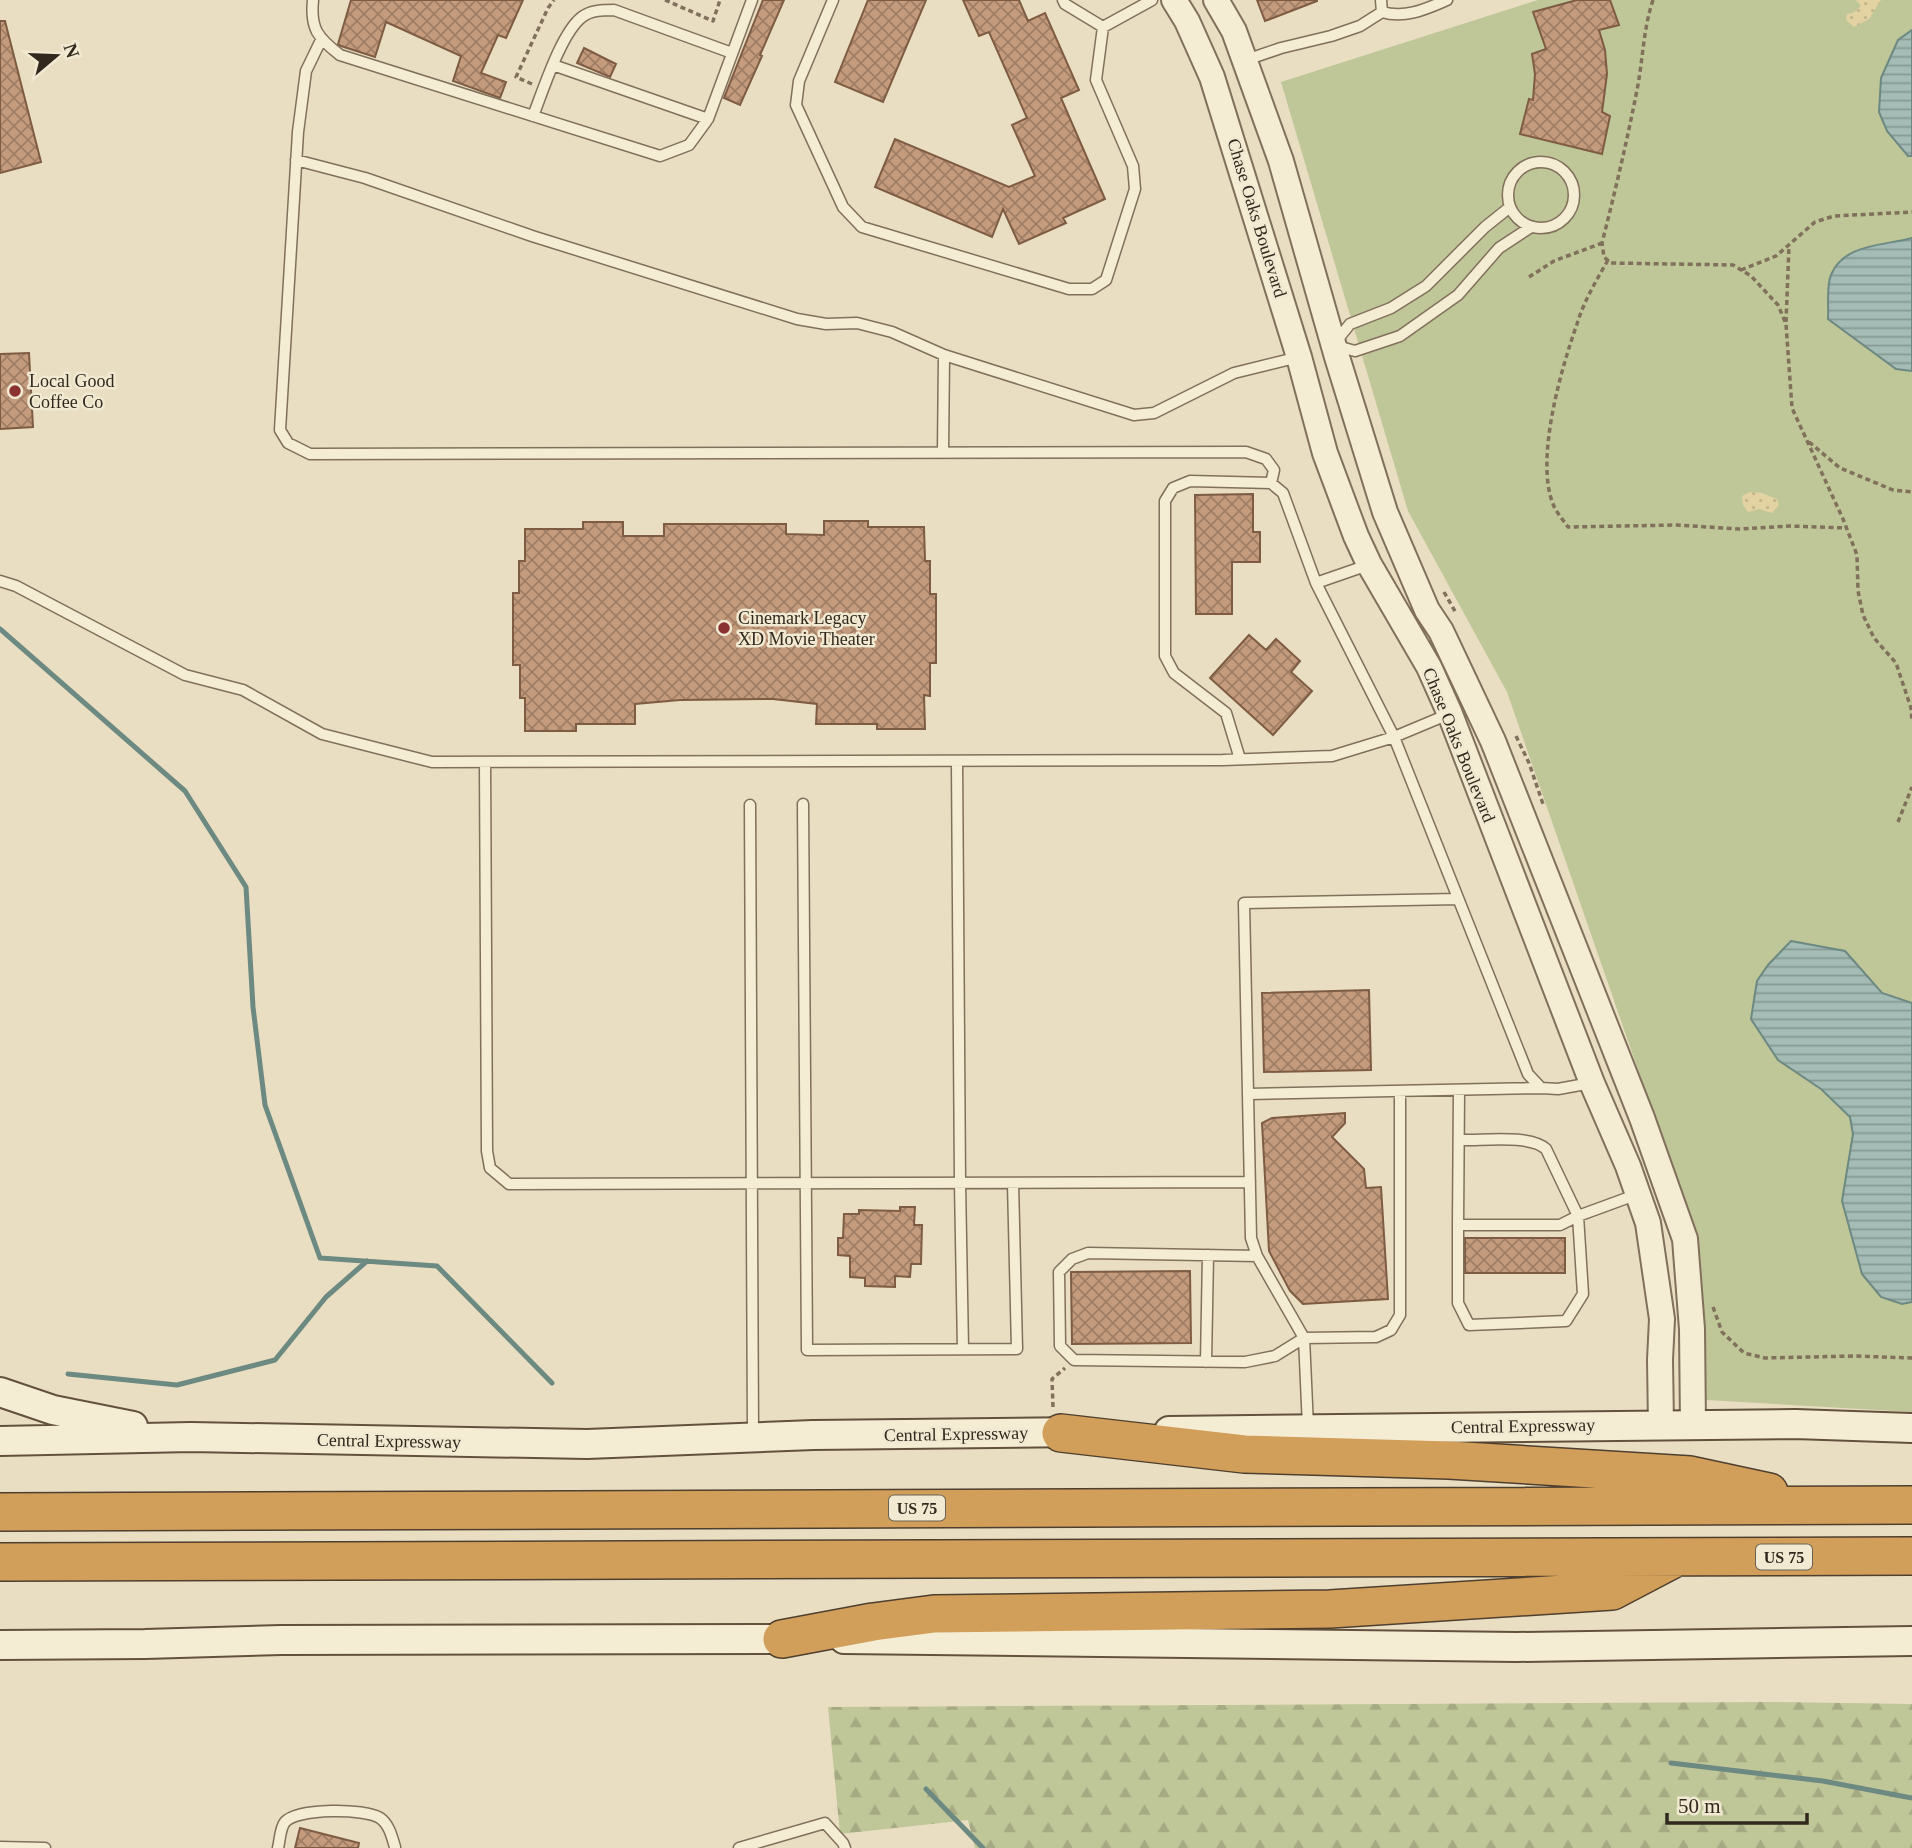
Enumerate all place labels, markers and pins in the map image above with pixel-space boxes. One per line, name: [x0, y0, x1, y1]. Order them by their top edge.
place label: Local Good Coffee Co: [29, 371, 114, 412]
marker: Local Good Coffee Co: [7, 383, 23, 399]
place label: Cinemark Legacy XD Movie Theater: [738, 608, 875, 649]
marker: Cinemark Legacy XD Movie Theater: [716, 620, 732, 636]

